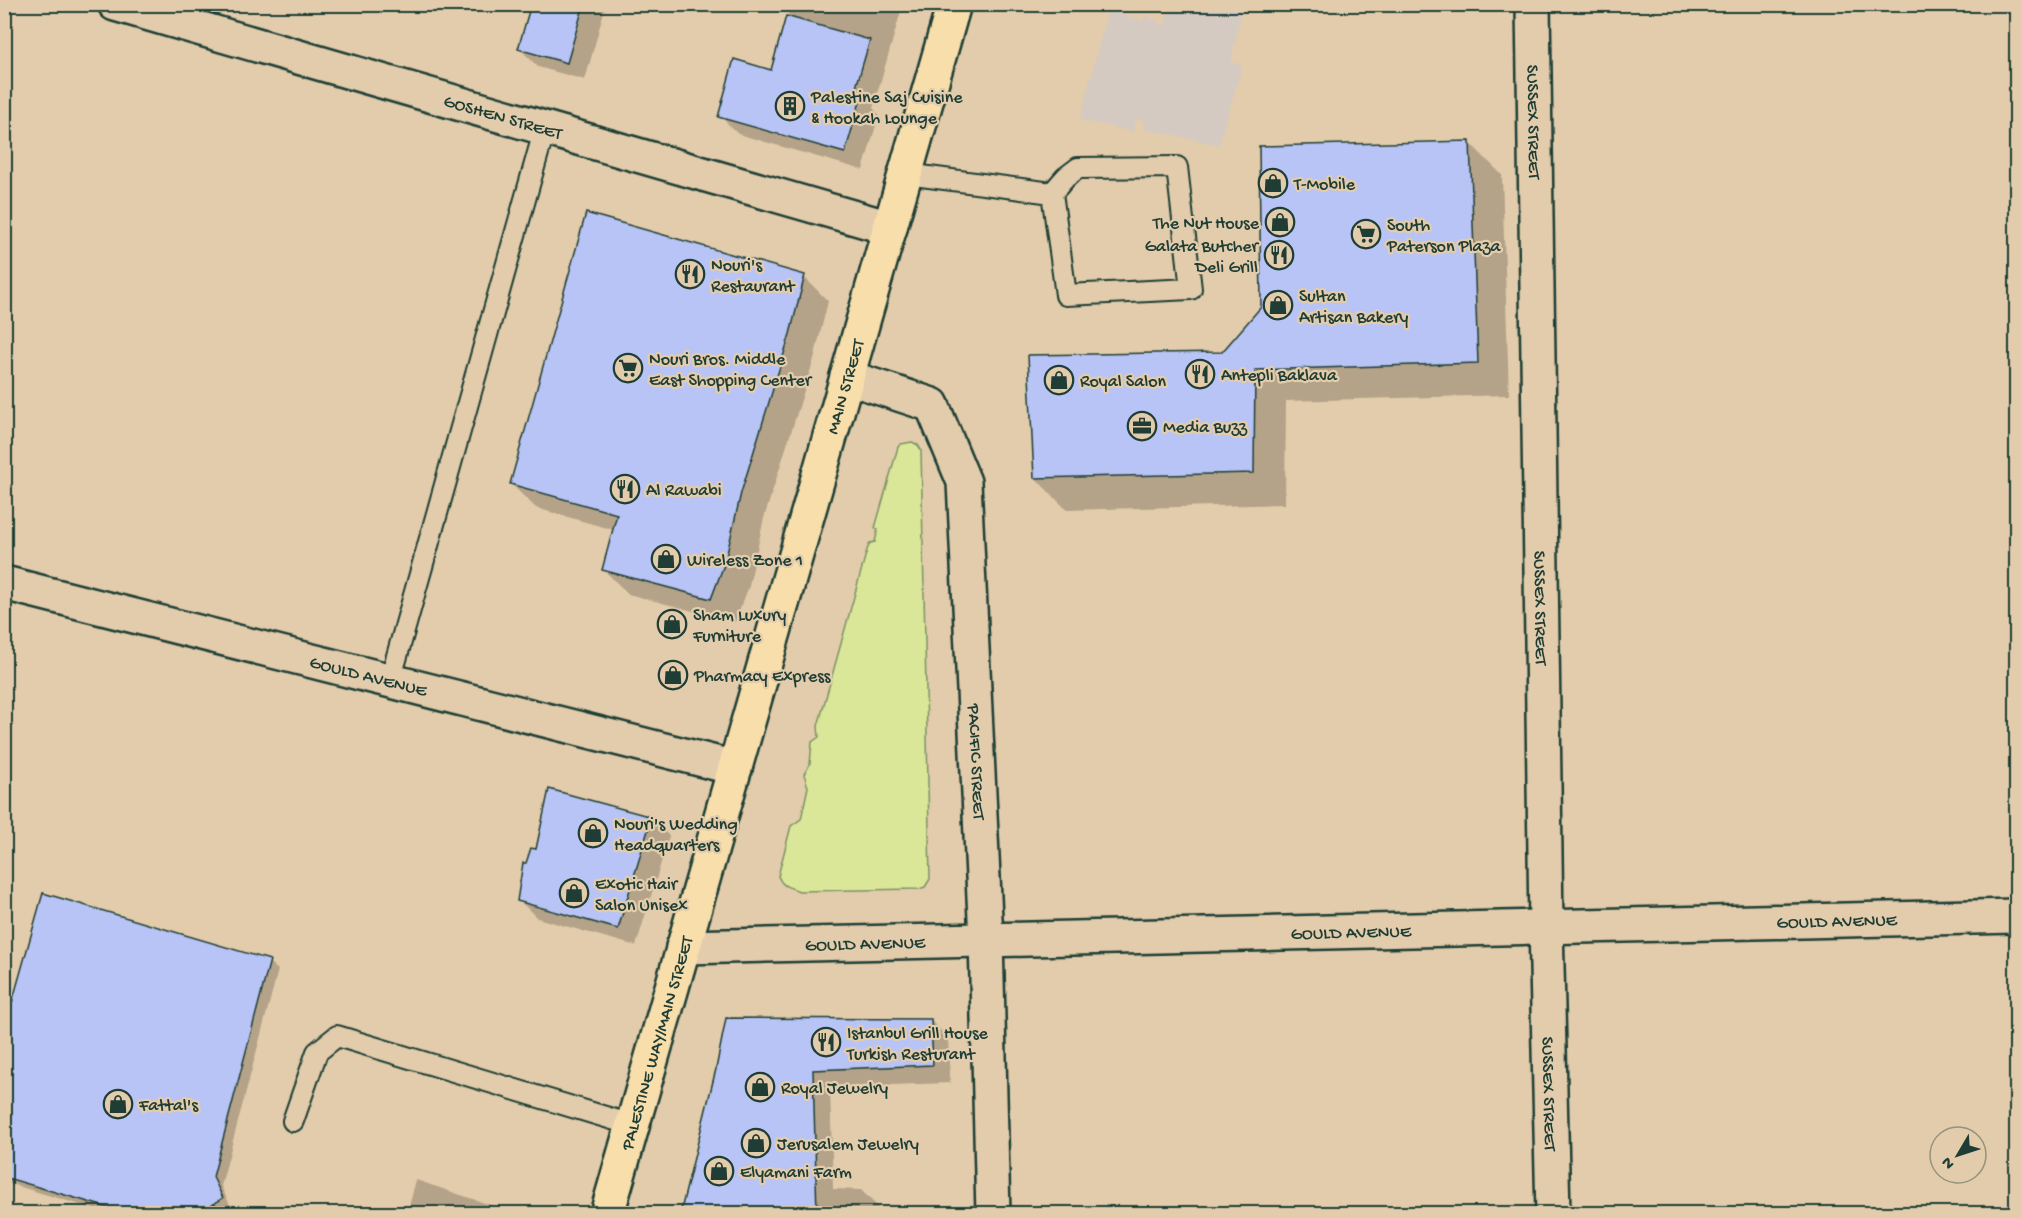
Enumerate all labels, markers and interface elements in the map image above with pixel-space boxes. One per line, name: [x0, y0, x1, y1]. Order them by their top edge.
street label: SUSSEX STREET: [1521, 65, 1543, 181]
place label: Palestine Saj Cuisine & Hookah Lounge: [810, 88, 963, 130]
building icon: Palestine Saj Cuisine & Hookah Lounge: [774, 90, 806, 122]
street label: GOSHEN STREET: [441, 92, 565, 146]
shop icon: T-Mobile: [1257, 167, 1289, 199]
place label: T-Mobile: [1293, 175, 1356, 196]
shop icon: The Nut House: [1264, 206, 1296, 238]
place label: The Nut House: [1152, 214, 1260, 235]
place label: South Paterson Plaza: [1386, 216, 1502, 258]
supermarket icon: South Paterson Plaza: [1350, 218, 1382, 250]
place label: Galata Butcher Deli Grill: [1145, 237, 1260, 279]
restaurant icon: Galata Butcher Deli Grill: [1263, 239, 1295, 271]
place label: Nouri's Restaurant: [711, 256, 796, 298]
restaurant icon: Nouri's Restaurant: [674, 258, 706, 290]
place label: Sultan Artisan Bakery: [1299, 287, 1409, 329]
shop icon: Sultan Artisan Bakery: [1262, 289, 1294, 321]
street label: MAIN STREET: [823, 336, 871, 437]
place label: Nouri Bros. Middle East Shopping Center: [649, 350, 813, 392]
supermarket icon: Nouri Bros. Middle East Shopping Center: [612, 352, 644, 384]
restaurant icon: Antepli Baklava: [1184, 358, 1216, 390]
shop icon: Royal Salon: [1043, 364, 1075, 396]
place label: Antepli Baklava: [1221, 366, 1338, 387]
place label: Royal Salon: [1080, 372, 1167, 393]
office icon: Media Buzz: [1126, 410, 1158, 442]
place label: Media Buzz: [1163, 418, 1248, 439]
restaurant icon: Al Rawabi: [609, 473, 641, 505]
place label: Al Rawabi: [646, 481, 722, 502]
shop icon: Wireless Zone 1: [650, 543, 682, 575]
place label: Wireless Zone 1: [687, 551, 803, 572]
street label: SUSSEX STREET: [1528, 551, 1550, 666]
place label: Sham Luxury Furniture: [692, 606, 786, 648]
shop icon: Sham Luxury Furniture: [656, 608, 688, 640]
street label: GOULD AVENUE: [307, 653, 430, 703]
shop icon: Pharmacy Express: [657, 659, 689, 691]
place label: Pharmacy Express: [693, 667, 832, 688]
street label: PACIFIC STREET: [962, 702, 988, 822]
place label: Nouri's Wedding Headquarters: [614, 815, 738, 857]
shop icon: Nouri's Wedding Headquarters: [577, 817, 609, 849]
place label: Exotic Hair Salon Unisex: [595, 875, 688, 917]
shop icon: Exotic Hair Salon Unisex: [558, 877, 590, 909]
street label: GOULD AVENUE: [1776, 911, 1898, 935]
street label: GOULD AVENUE: [1290, 922, 1412, 946]
street label: PALESTINE WAY/MAIN STREET: [618, 933, 699, 1154]
street label: GOULD AVENUE: [805, 933, 926, 957]
place label: Istanbul Grill House Turkish Resturant: [846, 1024, 989, 1066]
restaurant icon: Istanbul Grill House Turkish Resturant: [810, 1026, 842, 1058]
street label: SUSSEX STREET: [1536, 1036, 1560, 1153]
shop icon: Royal Jewelry: [744, 1071, 776, 1103]
place label: Royal Jewelry: [781, 1079, 888, 1100]
shop icon: Fattal's: [102, 1088, 134, 1120]
place label: Fattal's: [138, 1096, 199, 1117]
north arrow: [1928, 1125, 1988, 1185]
shop icon: Jerusalem Jewelry: [740, 1127, 772, 1159]
place label: Jerusalem Jewelry: [777, 1135, 919, 1156]
text: N: [1938, 1152, 1960, 1172]
shop icon: Elyamani Farm: [703, 1155, 735, 1187]
place label: Elyamani Farm: [740, 1163, 852, 1184]

